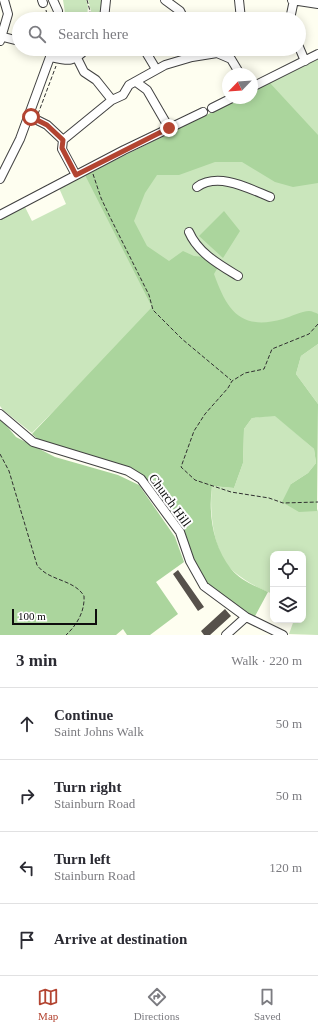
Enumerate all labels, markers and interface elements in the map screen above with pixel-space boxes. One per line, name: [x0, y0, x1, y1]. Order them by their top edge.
search box: [12, 12, 306, 56]
icon: search: [26, 23, 48, 45]
text: Search here: [58, 26, 128, 42]
north arrow: [222, 68, 258, 104]
route start: [22, 108, 40, 126]
route end: [160, 119, 178, 137]
street label: Church Hill: [146, 471, 194, 530]
map controls: [270, 551, 306, 623]
button: locate: [270, 551, 306, 587]
button: layers: [270, 587, 306, 623]
scale bar: [12, 607, 97, 626]
text: 100 m: [18, 610, 46, 622]
text: 3 min: [16, 651, 57, 670]
text: Walk · 220 m: [231, 653, 302, 668]
text: Continue: [54, 707, 113, 723]
icon: ahead: [16, 713, 38, 735]
text: 50 m: [276, 716, 302, 731]
text: Saint Johns Walk: [54, 724, 144, 739]
text: Turn right: [54, 779, 121, 795]
icon: right: [16, 785, 38, 807]
text: 50 m: [276, 788, 302, 803]
text: Stainburn Road: [54, 796, 135, 811]
text: Turn left: [54, 851, 111, 867]
icon: left: [16, 857, 38, 879]
text: 120 m: [269, 860, 302, 875]
text: Stainburn Road: [54, 868, 135, 883]
icon: arrive: [16, 929, 38, 951]
text: Arrive at destination: [54, 931, 187, 947]
tab: Map: [37, 986, 59, 1022]
tab: Directions: [134, 986, 179, 1022]
tab: Saved: [254, 986, 281, 1022]

